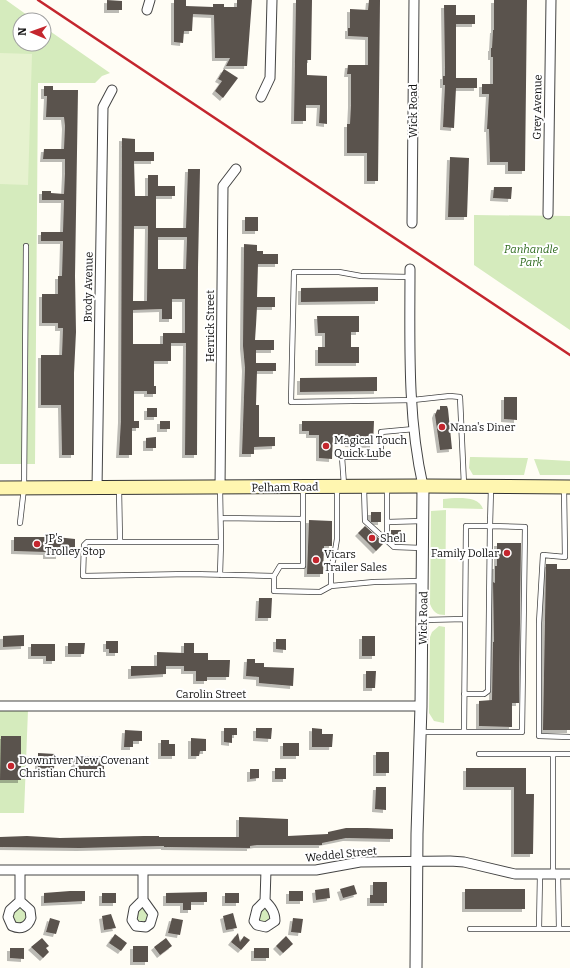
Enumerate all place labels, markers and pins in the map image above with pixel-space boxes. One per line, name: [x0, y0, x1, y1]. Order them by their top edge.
place label: Nana's Diner: [450, 421, 515, 434]
marker: Nana's Diner: [437, 422, 447, 432]
place label: Magical Touch Quick Lube: [334, 434, 407, 460]
marker: Magical Touch Quick Lube: [321, 441, 331, 451]
place label: JP's Trolley Stop: [44, 532, 106, 558]
place label: Shell: [380, 532, 406, 545]
marker: Shell: [367, 533, 377, 543]
marker: JP's Trolley Stop: [32, 539, 42, 549]
place label: Family Dollar: [431, 547, 499, 560]
place label: Vicars Trailer Sales: [324, 548, 387, 574]
marker: Family Dollar: [502, 548, 512, 558]
marker: Vicars Trailer Sales: [311, 555, 321, 565]
place label: Downriver New Covenant Christian Church: [19, 754, 149, 780]
marker: Downriver New Covenant Christian Church: [6, 761, 16, 771]

